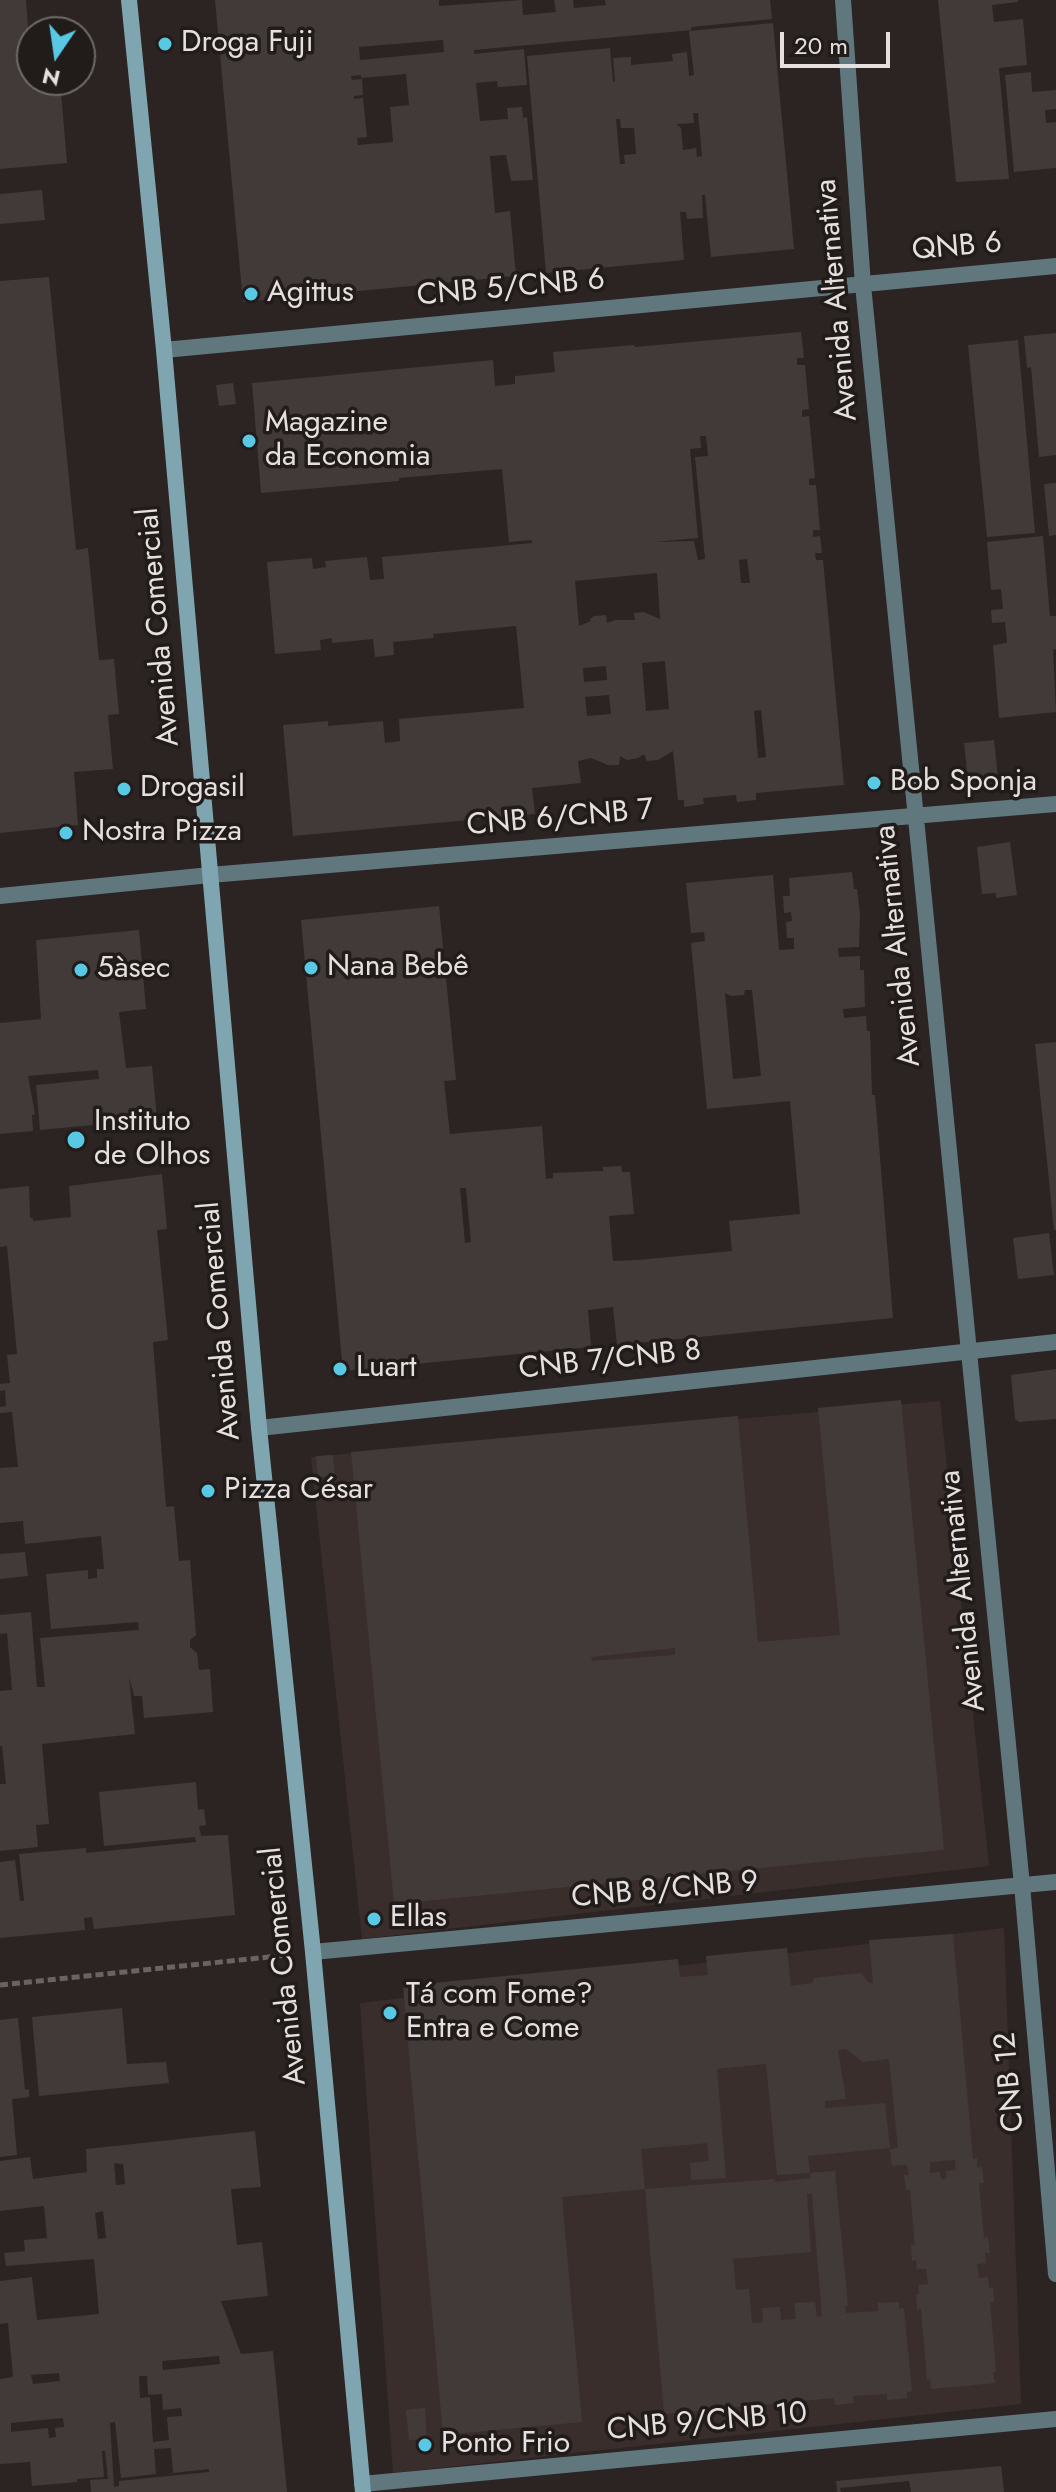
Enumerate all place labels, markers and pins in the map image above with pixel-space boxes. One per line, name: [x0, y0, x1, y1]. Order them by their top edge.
place label: Droga Fuji: [181, 26, 314, 62]
marker: Droga Fuji: [156, 35, 174, 53]
place label: Agittus: [267, 276, 354, 312]
marker: Agittus: [242, 285, 260, 303]
place label: Magazine da Economia: [265, 406, 431, 476]
marker: Magazine da Economia: [240, 432, 258, 450]
place label: Bob Sponja: [890, 765, 1037, 801]
place label: Drogasil: [140, 771, 245, 807]
marker: Bob Sponja: [865, 774, 883, 792]
marker: Drogasil: [115, 780, 133, 798]
place label: Nostra Pizza: [82, 815, 242, 851]
marker: Nostra Pizza: [57, 824, 75, 842]
place label: Nana Bebê: [327, 950, 469, 986]
place label: 5àsec: [97, 952, 170, 988]
marker: Nana Bebê: [302, 959, 320, 977]
marker: 5àsec: [72, 961, 90, 979]
place label: Instituto de Olhos: [94, 1105, 210, 1176]
marker: Instituto de Olhos: [65, 1129, 87, 1151]
place label: Luart: [356, 1351, 417, 1387]
marker: Luart: [331, 1360, 349, 1378]
place label: Pizza César: [224, 1473, 373, 1509]
marker: Pizza César: [199, 1482, 217, 1500]
place label: Ellas: [390, 1901, 447, 1937]
marker: Ellas: [365, 1910, 383, 1928]
place label: Tá com Fome? Entra e Come: [406, 1978, 593, 2048]
marker: Tá com Fome? Entra e Come: [381, 2004, 399, 2022]
place label: Ponto Frio: [441, 2427, 570, 2463]
marker: Ponto Frio: [416, 2436, 434, 2454]

